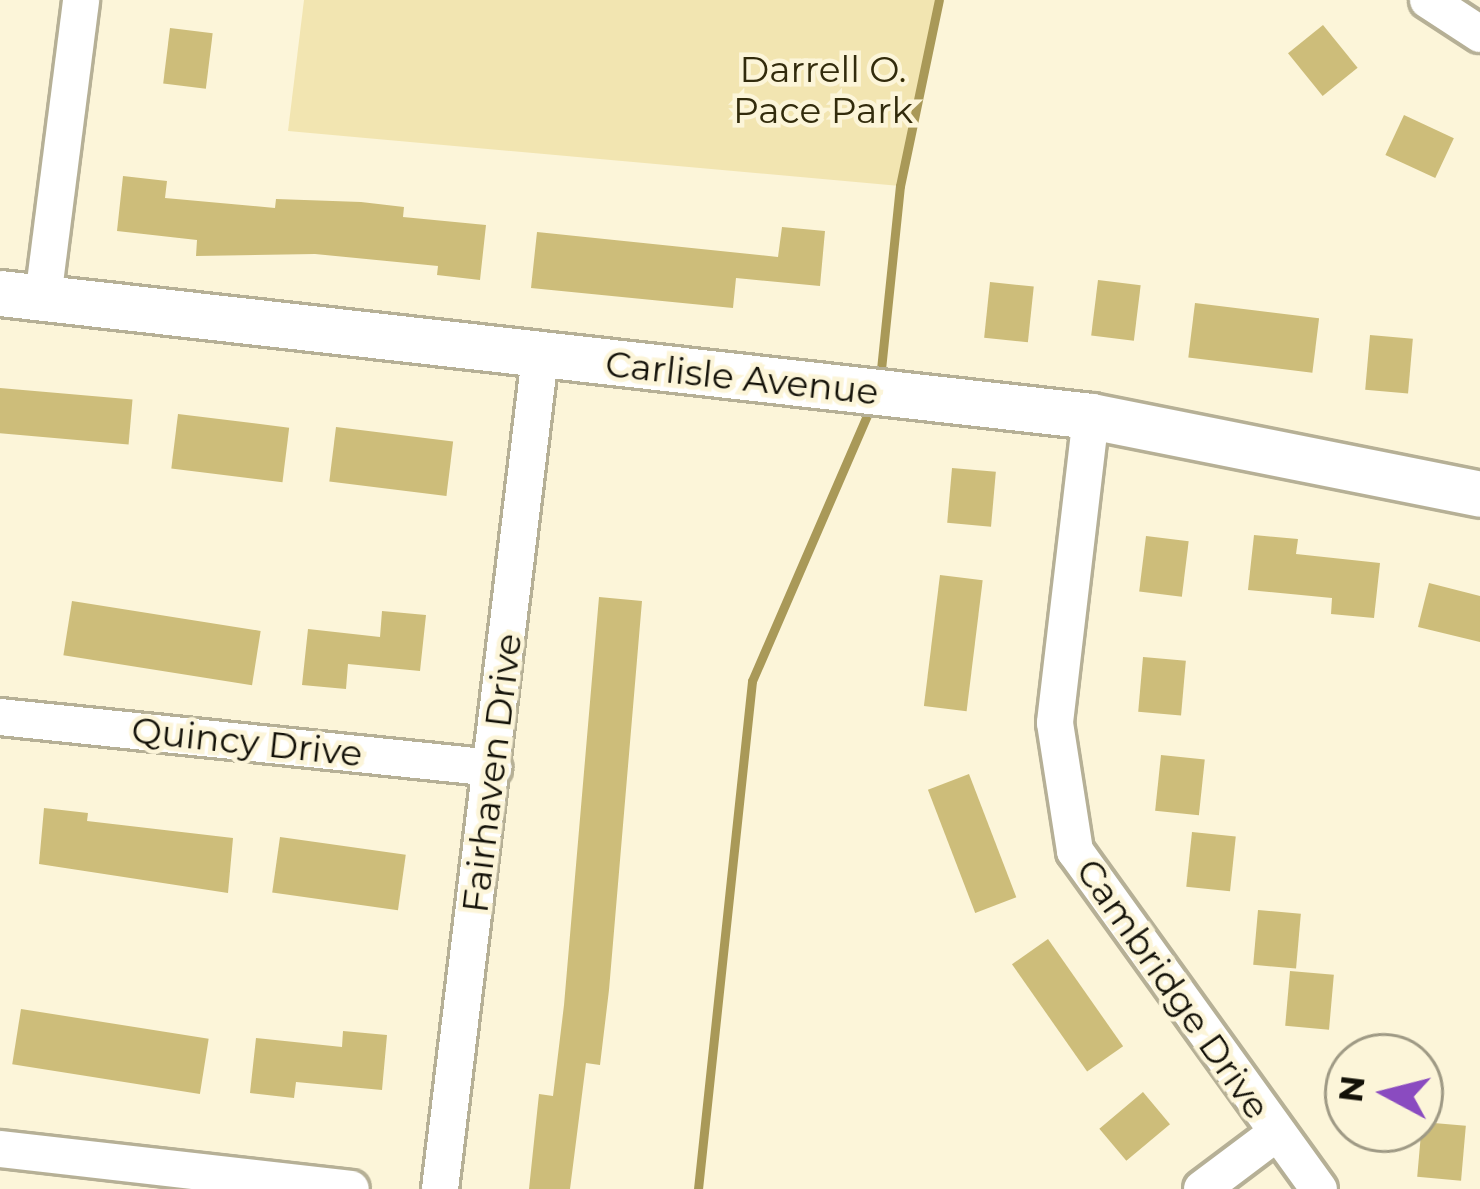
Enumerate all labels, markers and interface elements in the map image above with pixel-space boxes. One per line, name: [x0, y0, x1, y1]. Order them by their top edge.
park label: Darrell O. Pace Park: [733, 47, 913, 132]
street label: Carlisle Avenue: [603, 342, 881, 414]
street label: Fairhaven Drive: [453, 631, 531, 915]
street label: Quincy Drive: [129, 708, 365, 776]
street label: Cambridge Drive: [1067, 851, 1279, 1127]
north arrow: [1324, 1033, 1444, 1153]
text: N: [1330, 1073, 1373, 1105]

